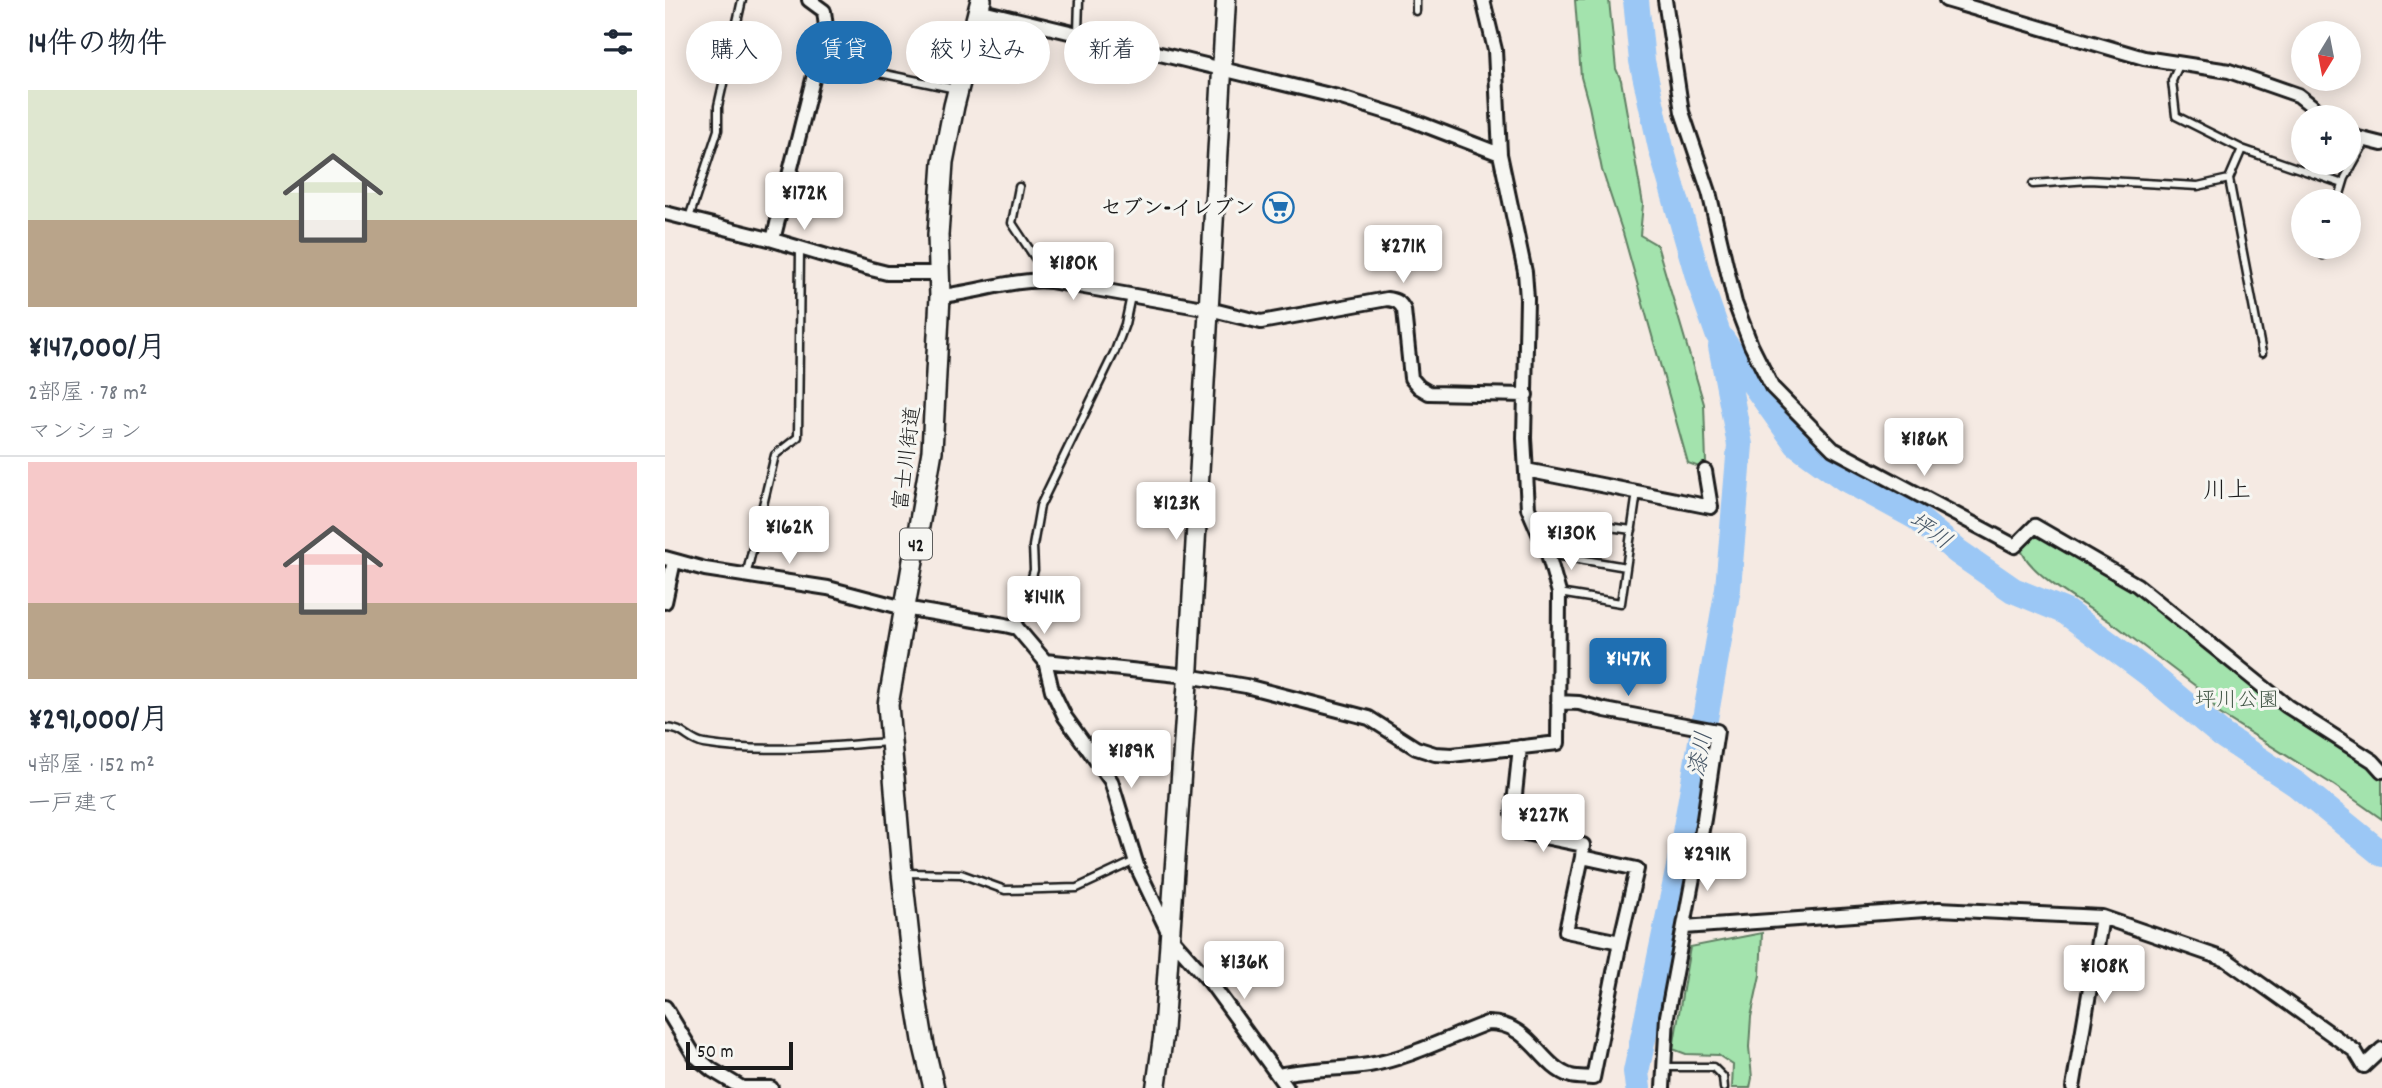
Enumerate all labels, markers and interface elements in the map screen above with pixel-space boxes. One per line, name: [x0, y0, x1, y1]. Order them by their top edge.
chip: 購入: [686, 21, 782, 84]
chip: 賃貸: [796, 21, 892, 84]
chip: 絞り込み: [906, 21, 1050, 84]
chip: 新着: [1064, 21, 1160, 84]
north arrow: [2291, 21, 2361, 91]
map controls: [2291, 21, 2361, 259]
icon: filters: [599, 23, 637, 61]
text: 14件の物件: [28, 25, 167, 68]
button: +: [2291, 105, 2361, 175]
icon: home: [270, 135, 396, 261]
pin: ¥172K: [755, 173, 853, 232]
text: ¥172K: [781, 178, 827, 211]
button: −: [2291, 189, 2361, 259]
supermarket icon: セブン-イレブン: [1261, 190, 1295, 224]
place label: セブン-イレブン: [1101, 195, 1255, 225]
pin: ¥271K: [1354, 226, 1452, 285]
text: ¥271K: [1380, 231, 1426, 264]
pin: ¥180K: [1024, 243, 1122, 302]
text: ¥180K: [1049, 248, 1097, 281]
text: ¥147,000/月: [28, 329, 166, 372]
text: 2部屋 · 78 m²: [28, 378, 147, 411]
street label: 富士川街道: [888, 404, 930, 512]
text: マンション: [28, 417, 142, 450]
pin: ¥186K: [1875, 419, 1973, 478]
text: ¥186K: [1900, 424, 1948, 457]
district label: 川上: [2203, 475, 2251, 509]
pin: ¥123K: [1127, 482, 1225, 542]
text: ¥123K: [1152, 488, 1200, 521]
pin: ¥162K: [740, 506, 838, 566]
water label: 坪川: [1901, 506, 1957, 560]
icon: home: [270, 507, 396, 633]
text: ¥162K: [765, 512, 813, 545]
pin: ¥130K: [1522, 512, 1620, 572]
text: ¥130K: [1546, 518, 1596, 551]
road number: 42: [900, 528, 932, 559]
pin: ¥141K: [995, 576, 1093, 636]
text: ¥141K: [1023, 582, 1065, 615]
pin: ¥147K: [1579, 638, 1677, 698]
text: ¥147K: [1605, 644, 1651, 677]
park label: 坪川公園: [2195, 687, 2279, 717]
text: ¥291,000/月: [28, 701, 169, 744]
water label: 漆川: [1682, 729, 1723, 780]
pin: ¥189K: [1082, 730, 1180, 790]
text: ¥189K: [1108, 736, 1154, 769]
text: 4部屋 · 152 m²: [28, 750, 155, 783]
text: 一戸建て: [28, 789, 120, 822]
pin: ¥227K: [1494, 794, 1592, 854]
text: ¥227K: [1518, 800, 1568, 833]
pin: ¥291K: [1658, 834, 1756, 893]
text: ¥291K: [1683, 839, 1731, 872]
pin: ¥136K: [1195, 942, 1293, 1001]
pin: ¥108K: [2055, 946, 2153, 1005]
text: ¥136K: [1220, 947, 1268, 980]
text: ¥108K: [2080, 951, 2128, 984]
scale bar: [686, 1039, 793, 1071]
text: 50 m: [697, 1040, 734, 1067]

